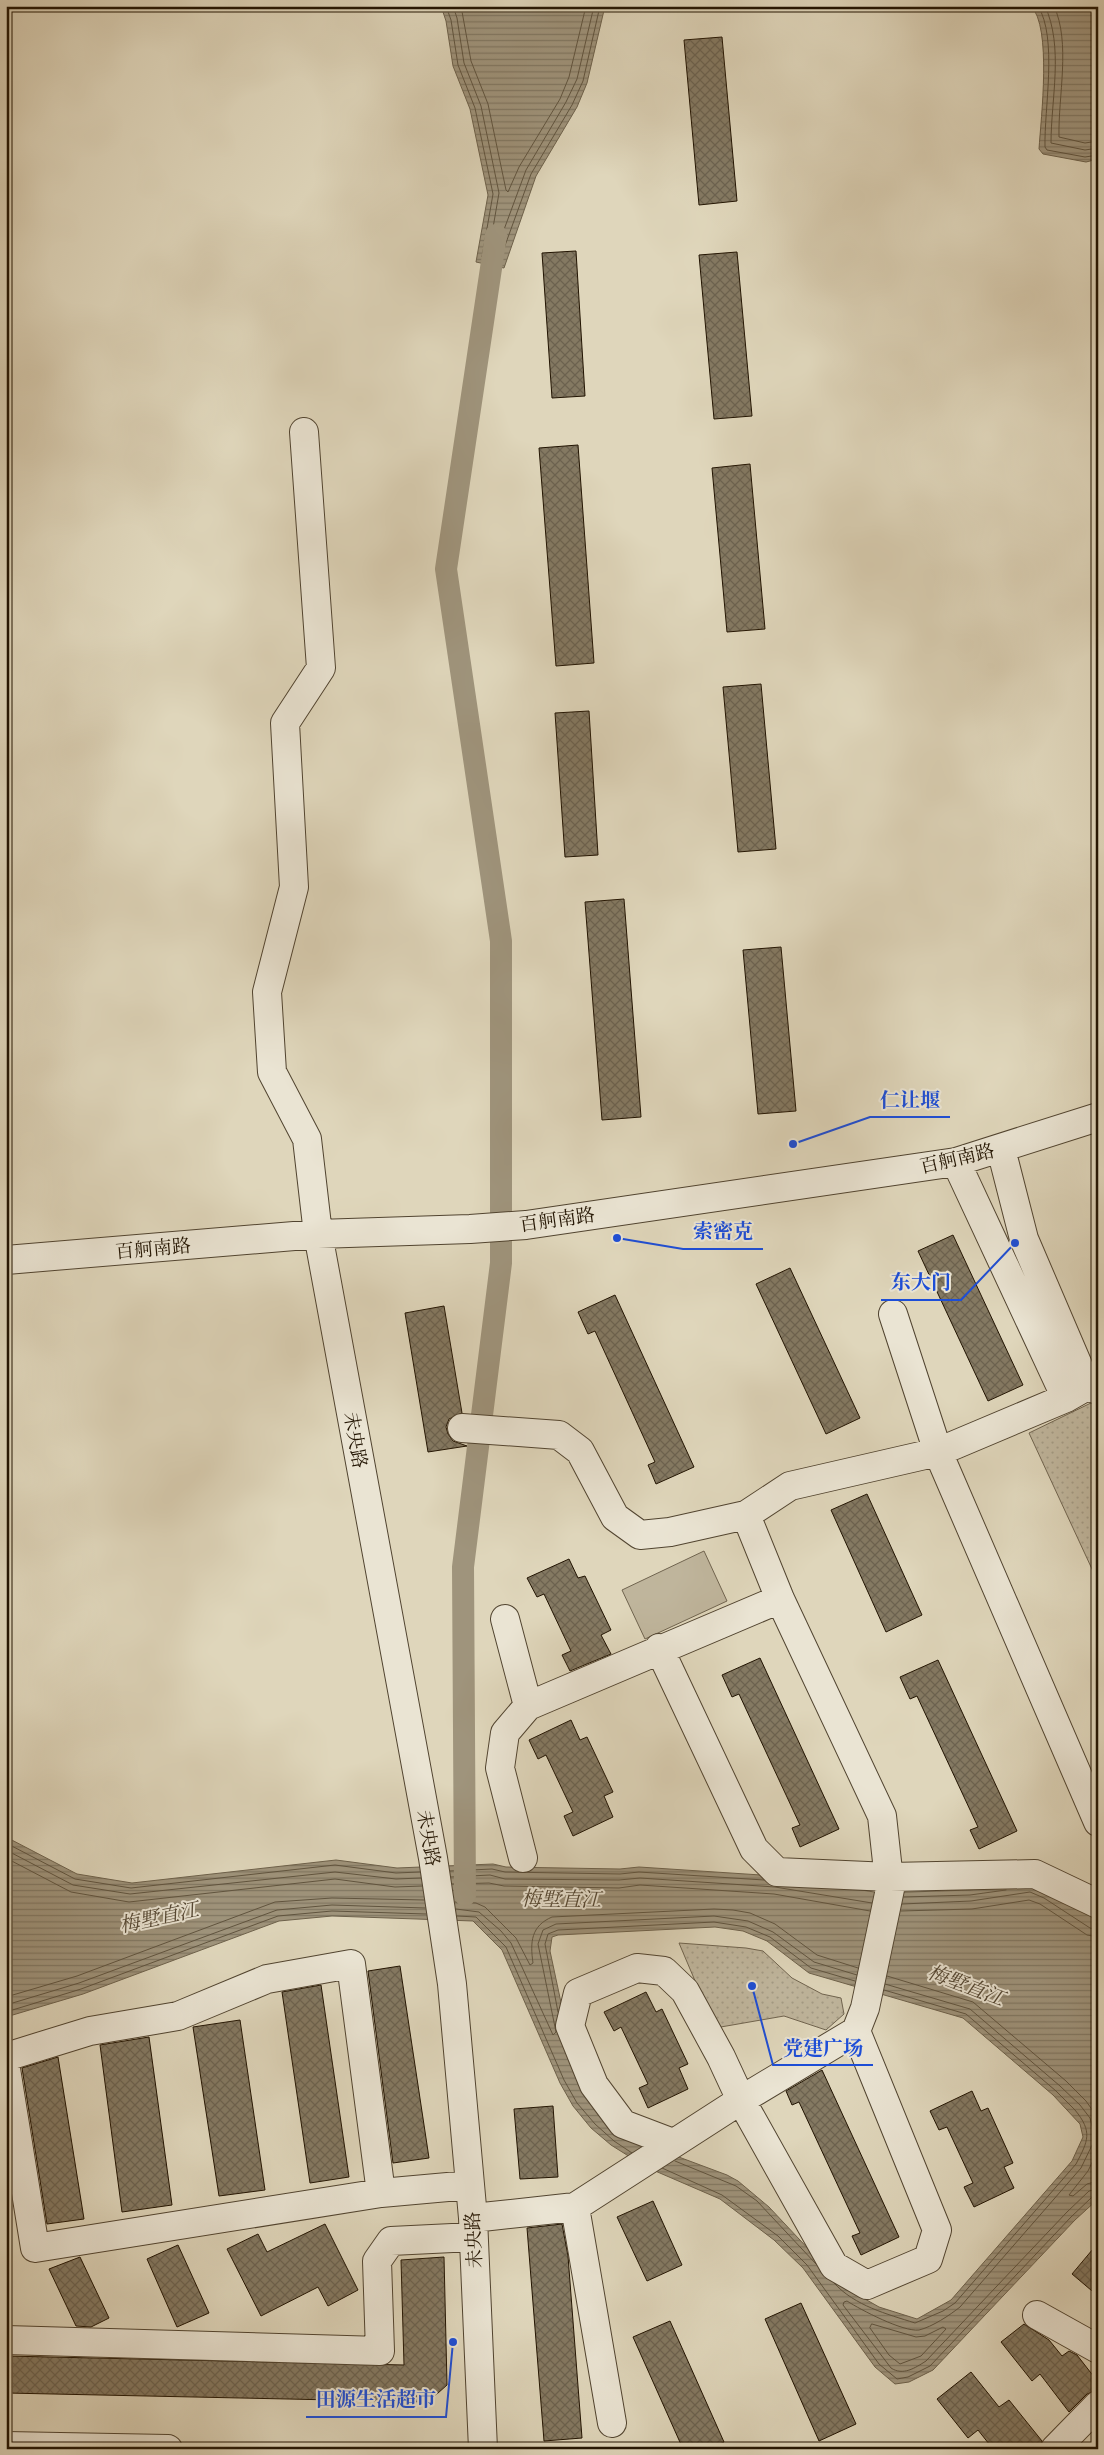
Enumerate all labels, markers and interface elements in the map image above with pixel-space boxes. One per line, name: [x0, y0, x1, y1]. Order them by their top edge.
callout: 仁让堰: [870, 1082, 950, 1117]
text: 仁让堰: [880, 1087, 940, 1114]
street label: 百舸南路: [917, 1138, 997, 1180]
street label: 百舸南路: [518, 1202, 597, 1238]
callout: 索密克: [683, 1214, 763, 1249]
text: 索密克: [693, 1218, 753, 1245]
street label: 百舸南路: [114, 1233, 192, 1265]
callout: 东大门: [881, 1265, 961, 1300]
text: 东大门: [891, 1269, 951, 1296]
street label: 未央路: [337, 1410, 373, 1471]
street label: 未央路: [410, 1808, 446, 1869]
water label: 梅墅直江: [521, 1885, 604, 1914]
water label: 梅墅直江: [117, 1895, 204, 1939]
water label: 梅墅直江: [924, 1959, 1011, 2013]
callout: 党建广场: [773, 2030, 873, 2065]
text: 党建广场: [783, 2035, 863, 2062]
street label: 未央路: [460, 2211, 488, 2269]
callout: 田源生活超市: [306, 2382, 446, 2417]
text: 田源生活超市: [316, 2386, 436, 2413]

